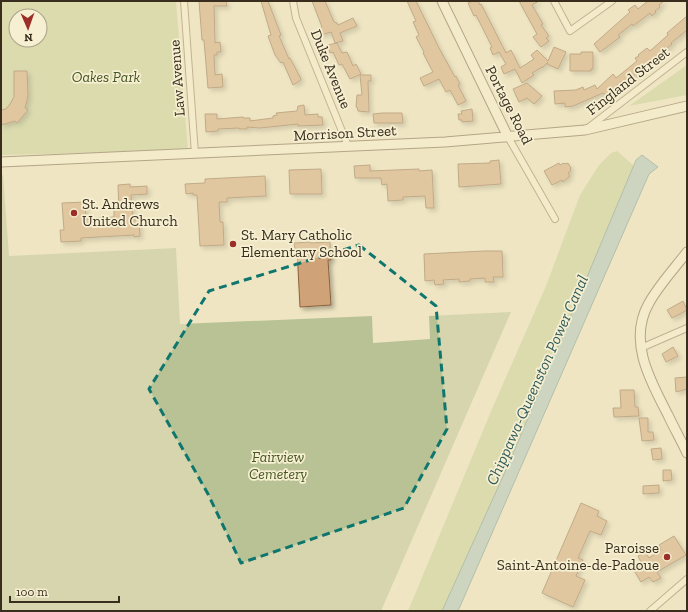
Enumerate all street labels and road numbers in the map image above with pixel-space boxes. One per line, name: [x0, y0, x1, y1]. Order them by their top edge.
street label: Duke Avenue: [307, 27, 355, 111]
street label: Law Avenue: [165, 39, 189, 117]
street label: Fingland Street: [583, 43, 673, 119]
street label: Portage Road: [481, 63, 537, 148]
street label: Morrison Street: [293, 121, 397, 145]

